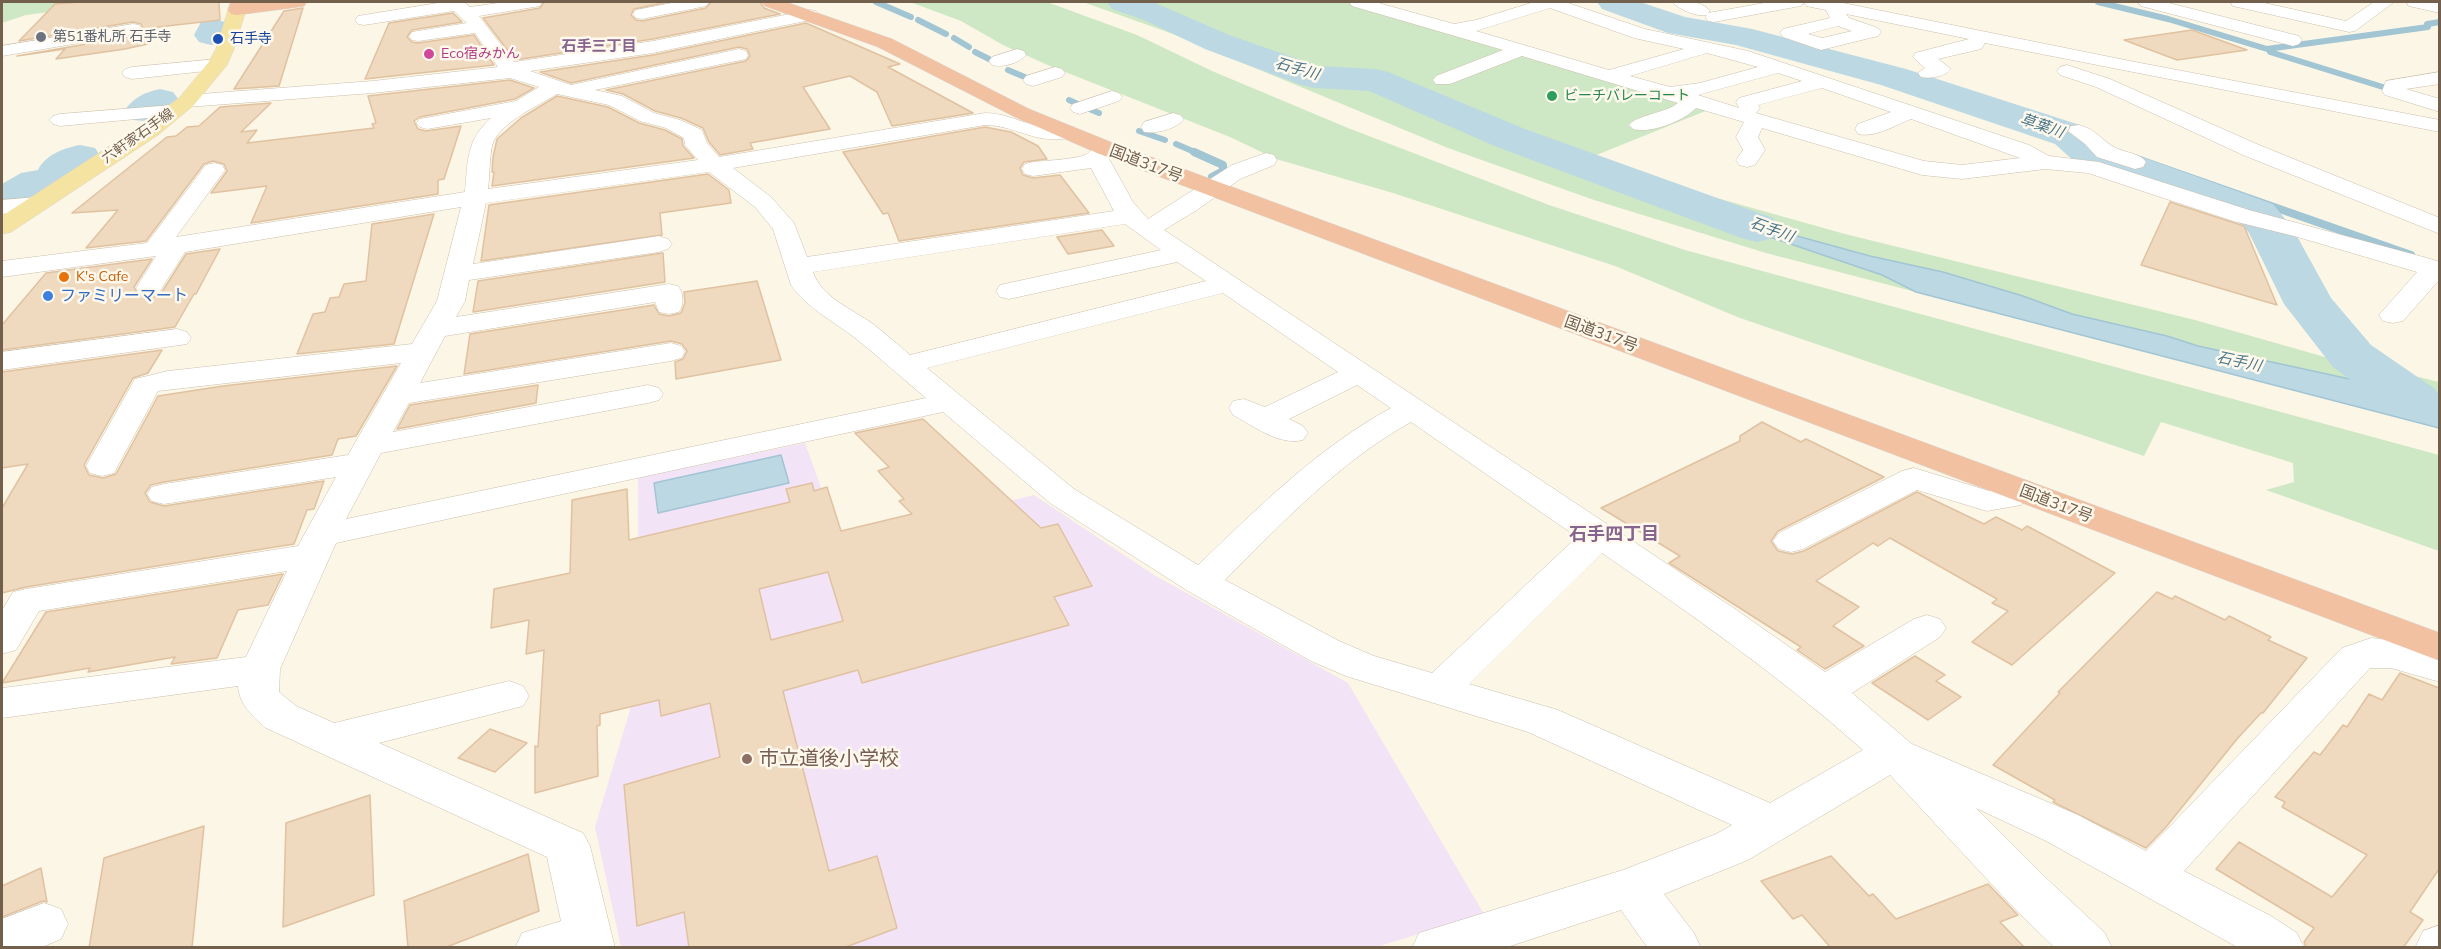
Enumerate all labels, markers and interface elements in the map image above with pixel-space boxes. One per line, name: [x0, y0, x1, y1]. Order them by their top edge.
place label: 第51番札所 石手寺: [53, 29, 171, 45]
marker: 第51番札所 石手寺: [34, 30, 48, 44]
place label: 石手寺: [230, 31, 272, 47]
marker: 石手寺: [211, 32, 225, 46]
district label: 石手三丁目: [562, 37, 636, 55]
place label: Eco宿みかん: [441, 46, 520, 62]
marker: Eco宿みかん: [422, 47, 436, 61]
water label: 石手川: [1273, 54, 1321, 84]
place label: ビーチバレーコート: [1564, 88, 1690, 104]
marker: ビーチバレーコート: [1545, 89, 1559, 103]
street label: 六軒家石手線: [99, 105, 177, 167]
water label: 草葉川: [2018, 110, 2066, 142]
street label: 国道317号: [1107, 141, 1185, 187]
water label: 石手川: [1748, 214, 1796, 246]
place label: K's Cafe: [76, 269, 128, 285]
marker: K's Cafe: [57, 270, 71, 284]
place label: ファミリーマート: [60, 286, 188, 306]
marker: ファミリーマート: [41, 289, 55, 303]
street label: 国道317号: [1562, 312, 1640, 356]
water label: 石手川: [2215, 349, 2263, 375]
street label: 国道317号: [2017, 481, 2095, 527]
district label: 石手四丁目: [1569, 524, 1659, 546]
place label: 市立道後小学校: [759, 747, 899, 771]
marker: 市立道後小学校: [740, 752, 754, 766]

